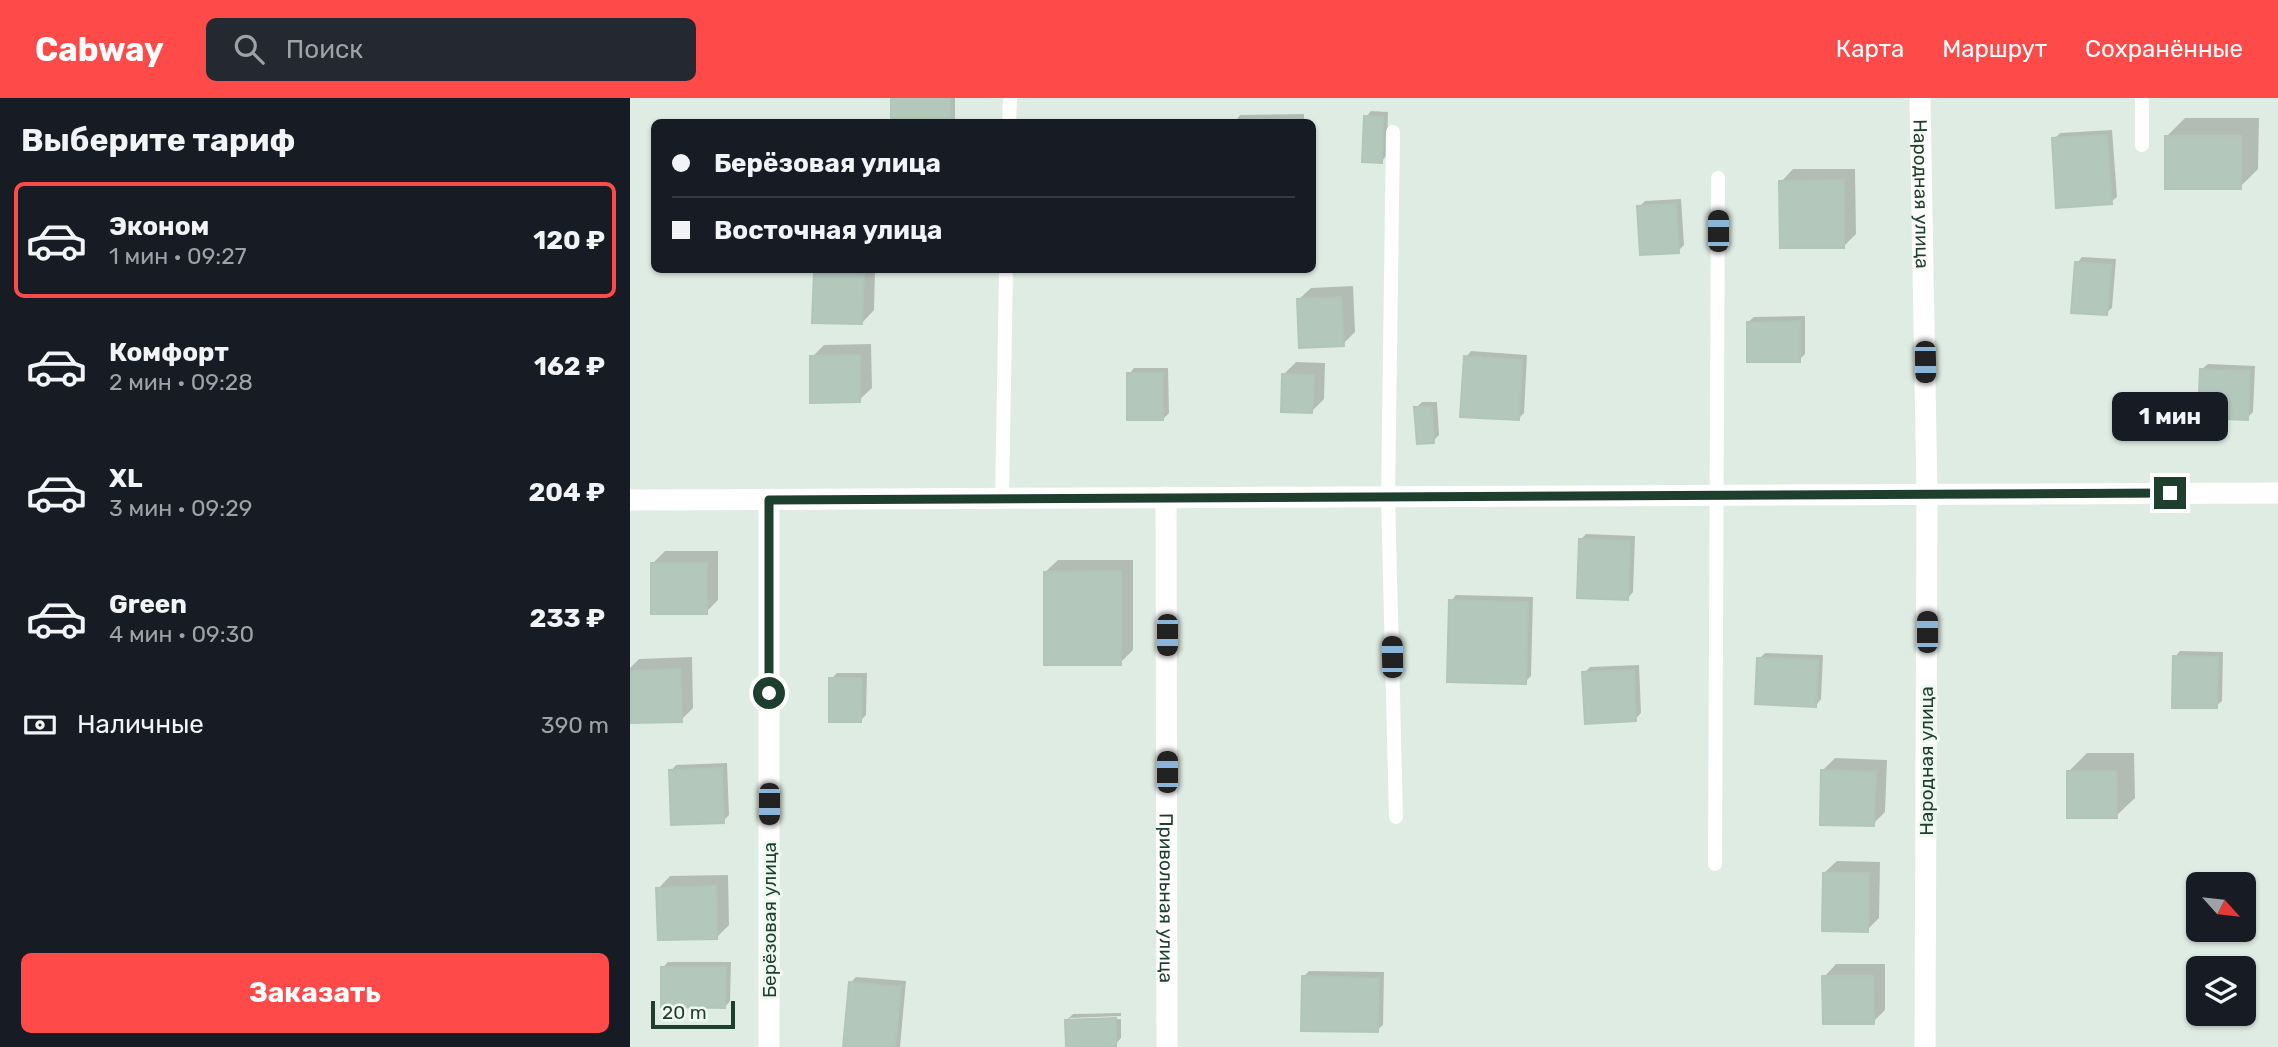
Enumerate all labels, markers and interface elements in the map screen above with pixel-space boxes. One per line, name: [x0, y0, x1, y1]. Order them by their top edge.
search box: [206, 18, 696, 81]
text: Cabway: [35, 30, 164, 69]
icon: search: [230, 30, 268, 68]
text: Поиск: [286, 34, 363, 65]
text: Карта: [1836, 35, 1904, 63]
text: Маршрут: [1942, 35, 2047, 63]
text: Сохранённые: [2085, 35, 2243, 63]
street label: Народная улица: [1908, 119, 1934, 269]
text: Выберите тариф: [21, 121, 295, 159]
text: Берёзовая улица: [714, 148, 941, 179]
icon: car: [25, 209, 88, 272]
car: [1708, 210, 1729, 252]
text: Эконом: [109, 211, 209, 242]
text: Восточная улица: [714, 215, 942, 246]
text: 120 ₽: [533, 225, 605, 256]
text: 1 мин · 09:27: [109, 242, 246, 270]
icon: car: [25, 335, 88, 398]
text: Комфорт: [109, 337, 229, 368]
car: [1915, 341, 1936, 383]
text: 162 ₽: [534, 351, 605, 382]
text: 2 мин · 09:28: [109, 368, 253, 396]
callout: 1 мин: [2112, 392, 2228, 440]
text: 1 мин: [2139, 402, 2201, 430]
icon: car: [25, 461, 88, 524]
text: XL: [109, 463, 142, 494]
text: 204 ₽: [528, 477, 605, 508]
route end: [2154, 477, 2186, 509]
text: 3 мин · 09:29: [109, 494, 252, 522]
icon: car: [25, 587, 88, 650]
text: Green: [109, 589, 187, 620]
text: 233 ₽: [530, 603, 605, 634]
car: [1917, 611, 1938, 653]
car: [1157, 614, 1178, 656]
text: 4 мин · 09:30: [109, 620, 254, 648]
car: [1382, 636, 1403, 678]
route start: [753, 677, 785, 709]
street label: Народная улица: [1915, 686, 1938, 836]
icon: cash: [21, 706, 59, 744]
text: Наличные: [77, 709, 204, 740]
text: 390 m: [541, 711, 609, 739]
car: [1157, 751, 1178, 793]
car: [759, 783, 780, 825]
street label: Привольная улица: [1155, 813, 1178, 983]
street label: Берёзовая улица: [758, 842, 781, 998]
north arrow: [2186, 872, 2256, 942]
map controls: [2186, 872, 2256, 1026]
button: Заказать: [21, 953, 609, 1033]
button: layers: [2186, 956, 2256, 1026]
scale bar: [651, 998, 735, 1030]
text: 20 m: [662, 1001, 707, 1024]

